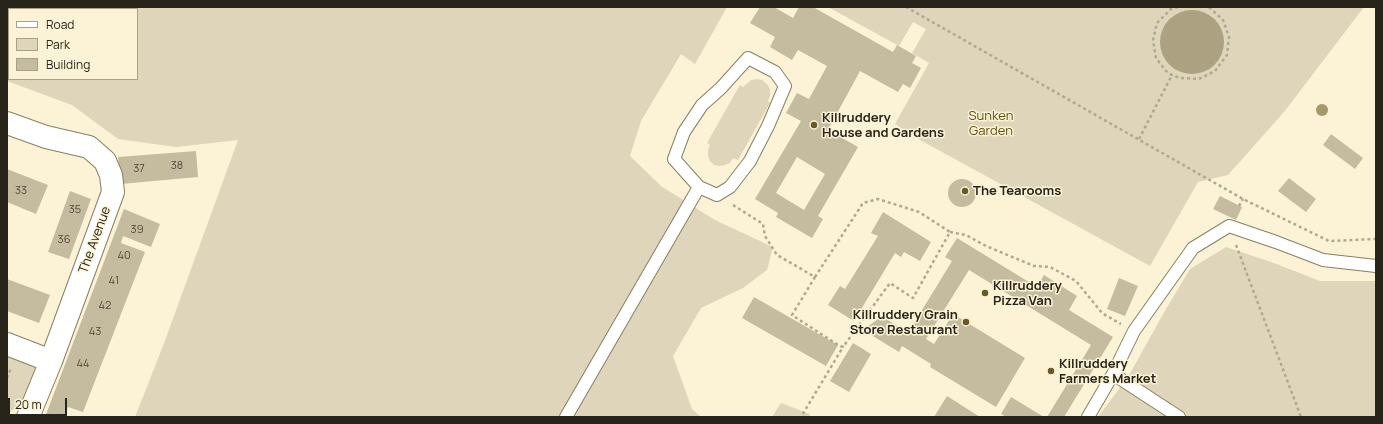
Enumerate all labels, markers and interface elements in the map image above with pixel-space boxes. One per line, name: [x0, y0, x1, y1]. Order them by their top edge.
legend: [8, 8, 138, 80]
text: Road: [46, 16, 74, 33]
text: Park: [46, 36, 70, 53]
text: Building: [46, 56, 90, 73]
park label: Sunken Garden: [969, 108, 1013, 139]
place label: Killruddery House and Gardens: [822, 110, 944, 141]
marker: Killruddery House and Gardens: [809, 120, 819, 130]
house number: 38: [171, 159, 183, 173]
house number: 37: [133, 162, 145, 176]
place label: The Tearooms: [973, 183, 1061, 199]
house number: 33: [15, 184, 27, 198]
marker: The Tearooms: [960, 186, 970, 196]
house number: 35: [69, 203, 81, 217]
street label: The Avenue: [76, 204, 114, 276]
house number: 39: [131, 223, 143, 237]
house number: 36: [58, 233, 70, 247]
house number: 40: [117, 249, 131, 263]
house number: 41: [109, 274, 119, 288]
place label: Killruddery Pizza Van: [993, 278, 1062, 309]
marker: Killruddery Pizza Van: [980, 288, 990, 298]
house number: 42: [99, 299, 111, 313]
place label: Killruddery Grain Store Restaurant: [850, 307, 958, 338]
marker: Killruddery Grain Store Restaurant: [961, 317, 971, 327]
house number: 43: [89, 325, 101, 339]
place label: Killruddery Farmers Market: [1059, 356, 1156, 387]
house number: 44: [76, 357, 90, 371]
marker: Killruddery Farmers Market: [1046, 366, 1056, 376]
scale bar: [10, 390, 69, 416]
text: 20 m: [15, 396, 42, 413]

